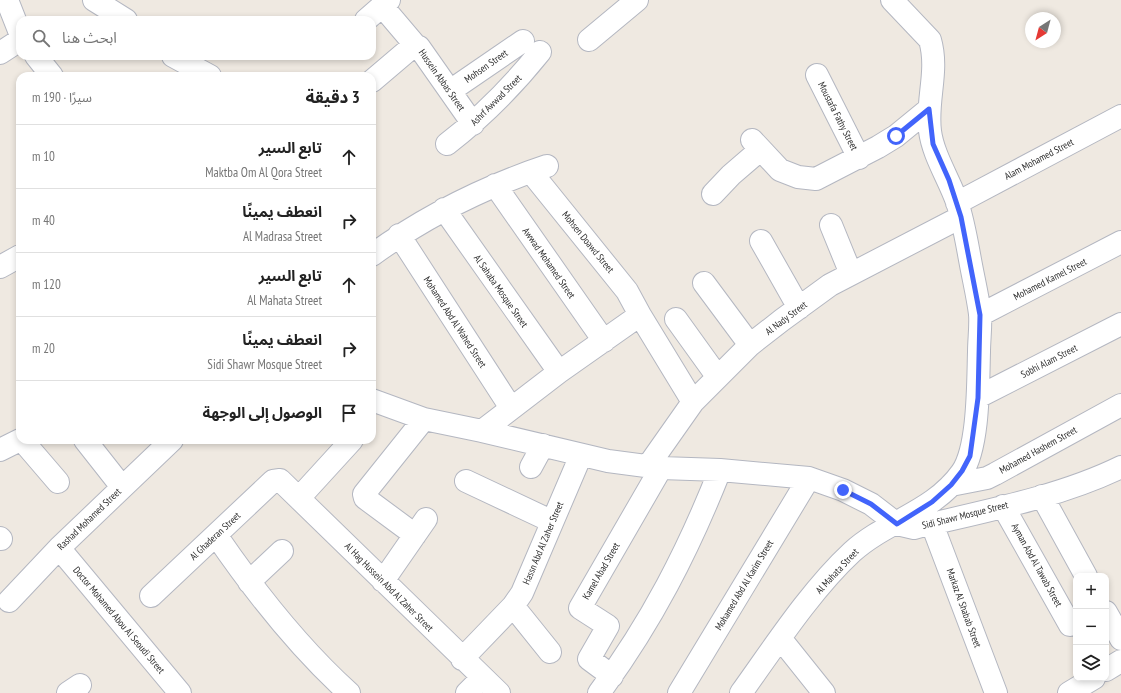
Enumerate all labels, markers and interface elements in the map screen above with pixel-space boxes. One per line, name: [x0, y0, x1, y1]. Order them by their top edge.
north arrow: [1025, 12, 1061, 48]
search box: [16, 16, 376, 60]
icon: search: [30, 27, 52, 49]
text: ابحث هنا: [62, 28, 117, 47]
street label: Mohsen Street: [462, 46, 510, 86]
street label: Hussein Abbas Street: [416, 47, 468, 114]
street label: Ashrf Awwad Street: [468, 71, 525, 128]
street label: Moustafa Fathy Street: [815, 79, 861, 153]
text: 3 دقيقة: [306, 86, 360, 108]
text: سيرًا · 190 m: [32, 89, 92, 106]
route start: [887, 127, 905, 145]
street label: Alam Mohamed Street: [1002, 135, 1076, 183]
text: تابع السير: [259, 138, 322, 157]
icon: ahead: [338, 146, 360, 168]
text: 10 m: [32, 148, 55, 165]
text: Maktba Om Al Qora Street: [205, 164, 322, 181]
text: انعطف يمينًا: [242, 202, 322, 221]
street label: Mohsen Doawd Street: [559, 208, 617, 276]
icon: right: [338, 210, 360, 232]
text: 40 m: [32, 212, 55, 229]
street label: Awwad Mohamed Street: [520, 225, 578, 301]
text: Al Madrasa Street: [243, 228, 322, 245]
street label: Al Sahaba Mosque Street: [471, 252, 531, 330]
street label: Mohamed Kamel Street: [1011, 255, 1089, 303]
text: تابع السير: [259, 266, 322, 285]
icon: ahead: [338, 274, 360, 296]
street label: Mohamed Abd Al Wahed Street: [421, 274, 490, 370]
text: 120 m: [32, 276, 61, 293]
text: Al Mahata Street: [247, 292, 322, 309]
street label: Al Nady Street: [762, 298, 810, 338]
text: انعطف يمينًا: [242, 330, 322, 349]
icon: right: [338, 338, 360, 360]
text: 20 m: [32, 340, 55, 357]
street label: Sobhi Alam Street: [1019, 341, 1080, 381]
text: Sidi Shawr Mosque Street: [207, 356, 322, 373]
icon: arrive: [338, 402, 360, 424]
text: الوصول إلى الوجهة: [203, 403, 322, 422]
street label: Mohamed Hashem Street: [997, 423, 1079, 477]
route end: [834, 481, 852, 499]
street label: Rashad Mohamed Street: [54, 485, 124, 553]
street label: Sidi Shawr Mosque Street: [921, 498, 1010, 532]
street label: Hassn Abd Al Zaher Street: [520, 499, 566, 586]
street label: Al Ghaderan Street: [187, 509, 243, 563]
street label: Ayman Abd Al Tawab Street: [1009, 521, 1066, 609]
street label: Mohamed Abd Al Karim Street: [712, 537, 776, 633]
street label: Al Hag Hussein Abd Al Zaher Street: [342, 540, 436, 634]
street label: Kamel Abad Street: [579, 540, 623, 602]
street label: Al Mahata Street: [813, 545, 862, 596]
street label: Doctor Mohamed Abou Al Seoudi Street: [70, 564, 168, 676]
street label: Markaz Al Shabab Street: [944, 567, 984, 650]
map controls: [1073, 573, 1109, 681]
button: +: [1073, 573, 1109, 609]
button: −: [1073, 609, 1109, 645]
button: layers: [1073, 645, 1109, 681]

